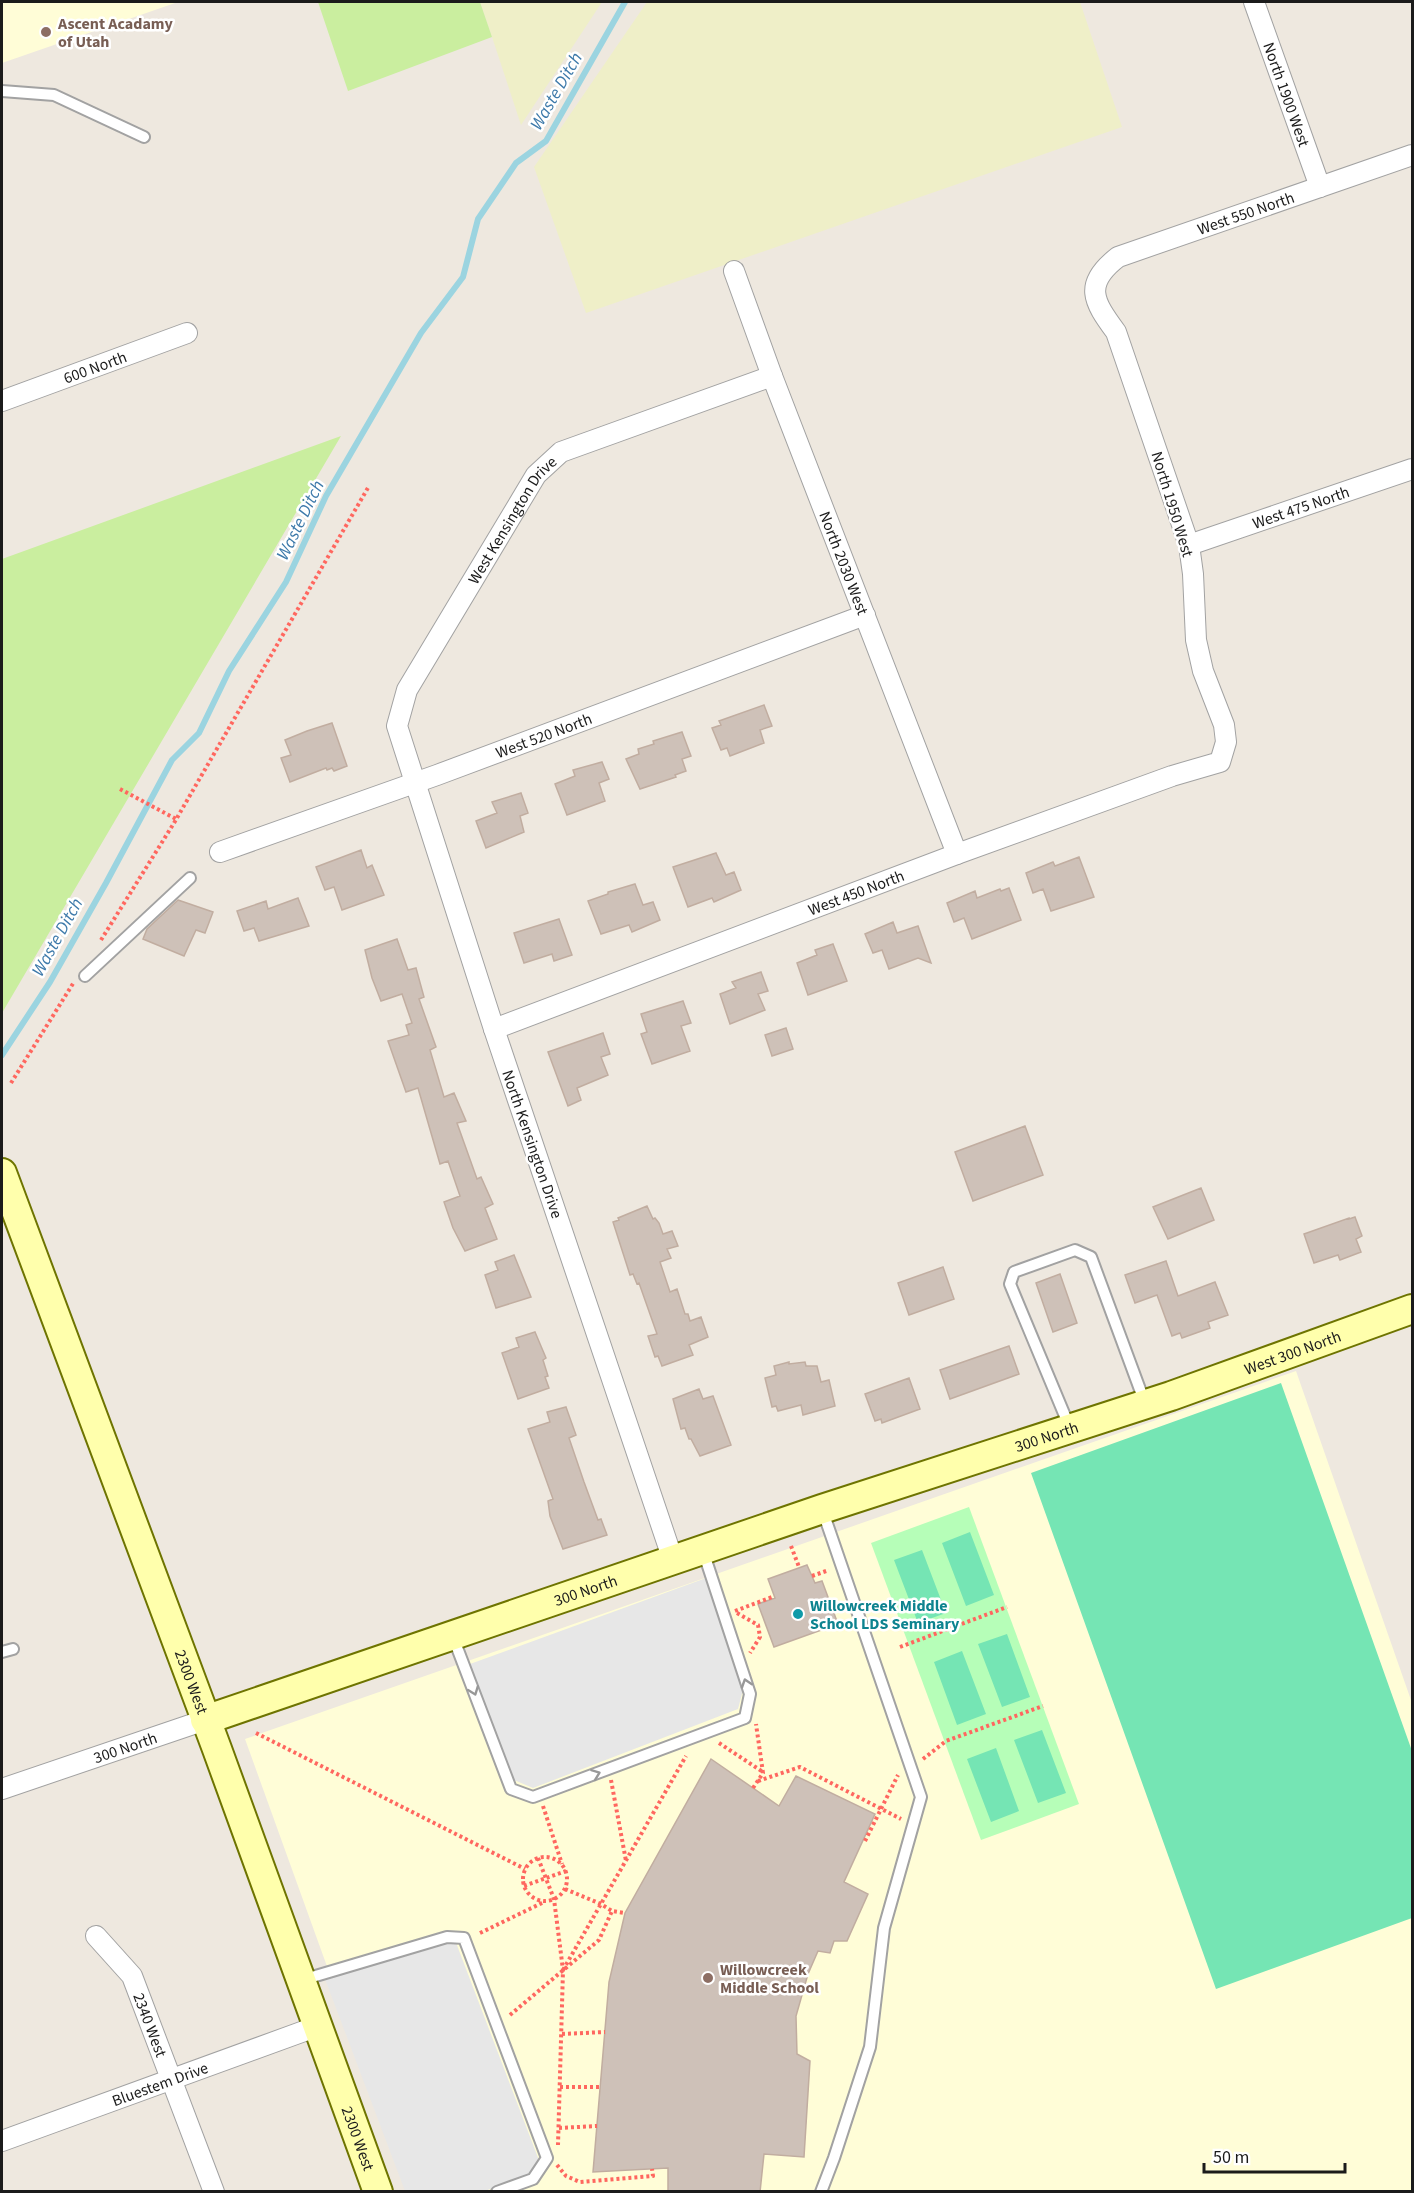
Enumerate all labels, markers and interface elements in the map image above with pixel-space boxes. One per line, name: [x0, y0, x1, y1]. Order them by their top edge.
place label: Ascent Acadamy of Utah: [57, 13, 174, 53]
marker: Ascent Acadamy of Utah: [39, 25, 53, 39]
street label: North 1900 West: [1257, 39, 1315, 150]
water label: Waste Ditch: [524, 48, 589, 135]
street label: West 550 North: [1194, 187, 1297, 241]
street label: 600 North: [61, 346, 130, 389]
street label: North 1950 West: [1146, 449, 1199, 560]
street label: West Kensington Drive: [463, 451, 562, 589]
water label: Waste Ditch: [270, 476, 331, 564]
street label: West 475 North: [1250, 481, 1353, 535]
street label: North 2030 West: [813, 508, 874, 619]
street label: West 520 North: [493, 708, 595, 764]
street label: West 450 North: [805, 865, 908, 921]
water label: Waste Ditch: [26, 894, 89, 981]
street label: North Kensington Drive: [496, 1067, 568, 1222]
street label: West 300 North: [1241, 1326, 1344, 1381]
street label: 300 North: [1012, 1417, 1081, 1458]
street label: 300 North: [551, 1570, 620, 1612]
place label: Willowcreek Middle School LDS Seminary: [810, 1595, 960, 1635]
marker: Willowcreek Middle School LDS Seminary: [791, 1607, 805, 1621]
street label: 2300 West: [169, 1647, 213, 1718]
one-way arrow: [741, 1678, 753, 1689]
one-way arrow: [467, 1685, 479, 1696]
street label: 300 North: [91, 1727, 160, 1769]
one-way arrow: [590, 1768, 601, 1781]
place label: Willowcreek Middle School: [720, 1959, 819, 1999]
marker: Willowcreek Middle School: [701, 1971, 715, 1985]
street label: 2340 West: [127, 1990, 172, 2061]
street label: Bluestem Drive: [109, 2057, 211, 2112]
street label: 2300 West: [336, 2103, 380, 2175]
scale bar: [1204, 2136, 1345, 2174]
text: 50 m: [1213, 2145, 1249, 2170]

